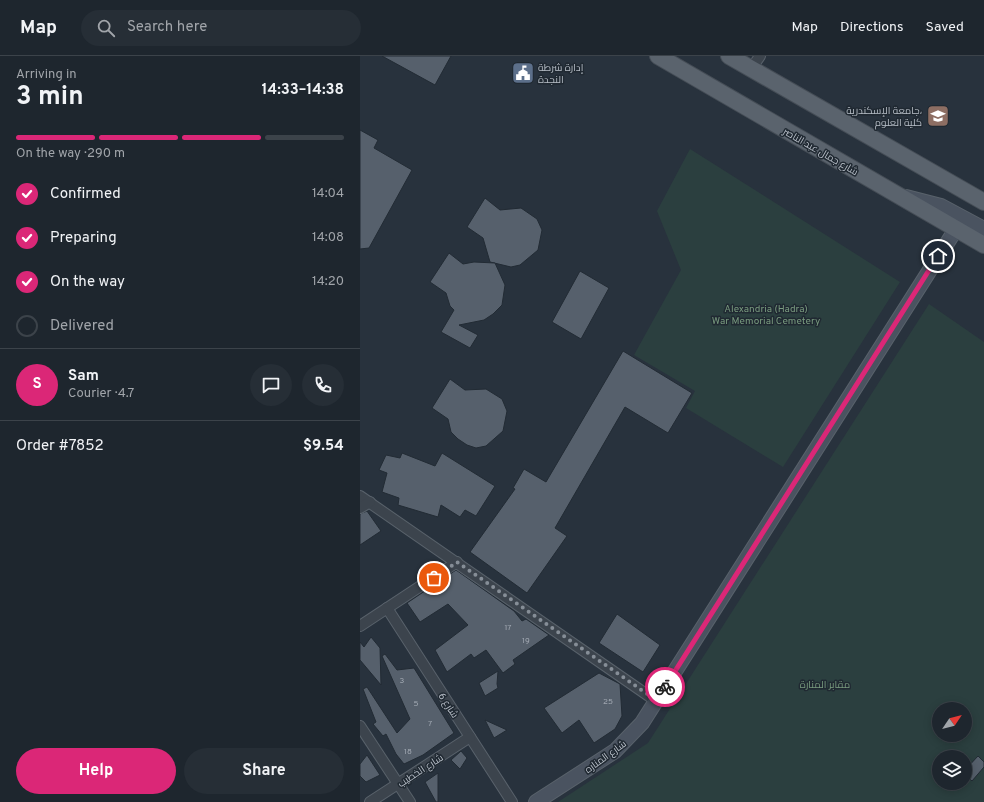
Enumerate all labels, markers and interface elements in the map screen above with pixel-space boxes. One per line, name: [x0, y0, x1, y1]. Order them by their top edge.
search box: [81, 10, 361, 46]
text: Map: [20, 16, 57, 40]
icon: search: [95, 17, 117, 39]
text: Search here: [127, 18, 207, 37]
text: Map: [792, 19, 818, 36]
text: Directions: [840, 19, 904, 36]
text: Saved: [926, 19, 964, 36]
public building icon: إدارة شرطة النجدة: [510, 60, 536, 86]
place label: إدارة شرطة النجدة: [538, 62, 584, 87]
text: Arriving in: [16, 67, 77, 83]
text: 3 min: [16, 81, 84, 114]
text: 14:33–14:38: [262, 81, 344, 100]
school or university icon: جامعة الإسكندرية، كلية العلوم: [925, 103, 951, 129]
place label: جامعة الإسكندرية، كلية العلوم: [846, 105, 922, 130]
street label: شارع جمال عبد الناصر: [779, 125, 860, 179]
text: On the way · 290 m: [16, 146, 125, 162]
icon: check: [16, 183, 38, 205]
text: Confirmed: [50, 185, 121, 204]
text: 14:04: [312, 186, 344, 202]
icon: check: [16, 227, 38, 249]
text: Preparing: [50, 229, 117, 248]
text: 14:08: [312, 230, 344, 246]
pin: [921, 239, 955, 273]
icon: home: [927, 245, 949, 267]
icon: check: [16, 271, 38, 293]
text: On the way: [50, 273, 125, 292]
text: 14:20: [312, 274, 344, 290]
park label: Alexandria (Hadra) War Memorial Cemetery: [712, 303, 820, 328]
text: Delivered: [50, 317, 114, 336]
button: chat: [250, 364, 292, 406]
button: phone: [302, 364, 344, 406]
text: Sam: [68, 367, 99, 386]
text: S: [32, 375, 42, 394]
text: Courier · 4.7: [68, 386, 134, 402]
text: Order #7852: [16, 437, 104, 456]
text: $9.54: [303, 437, 344, 456]
pin: [417, 561, 451, 595]
icon: bag: [423, 567, 445, 589]
house number: 17: [504, 623, 512, 633]
house number: 19: [522, 636, 530, 646]
courier: [645, 667, 685, 707]
house number: 3: [400, 676, 405, 686]
icon: bike: [654, 676, 676, 698]
park label: مقابر المنارة: [800, 679, 850, 692]
street label: شارع 6: [435, 691, 461, 721]
house number: 25: [603, 697, 613, 707]
house number: 5: [414, 699, 419, 709]
north arrow: [932, 702, 972, 742]
map controls: [932, 702, 972, 790]
house number: 7: [428, 719, 432, 729]
street label: شارع المناره: [583, 738, 629, 777]
house number: 18: [404, 747, 412, 757]
button: Help: [16, 748, 176, 794]
button: Share: [184, 748, 344, 794]
button: layers: [932, 750, 972, 790]
street label: شارع الخطيب: [396, 752, 446, 791]

